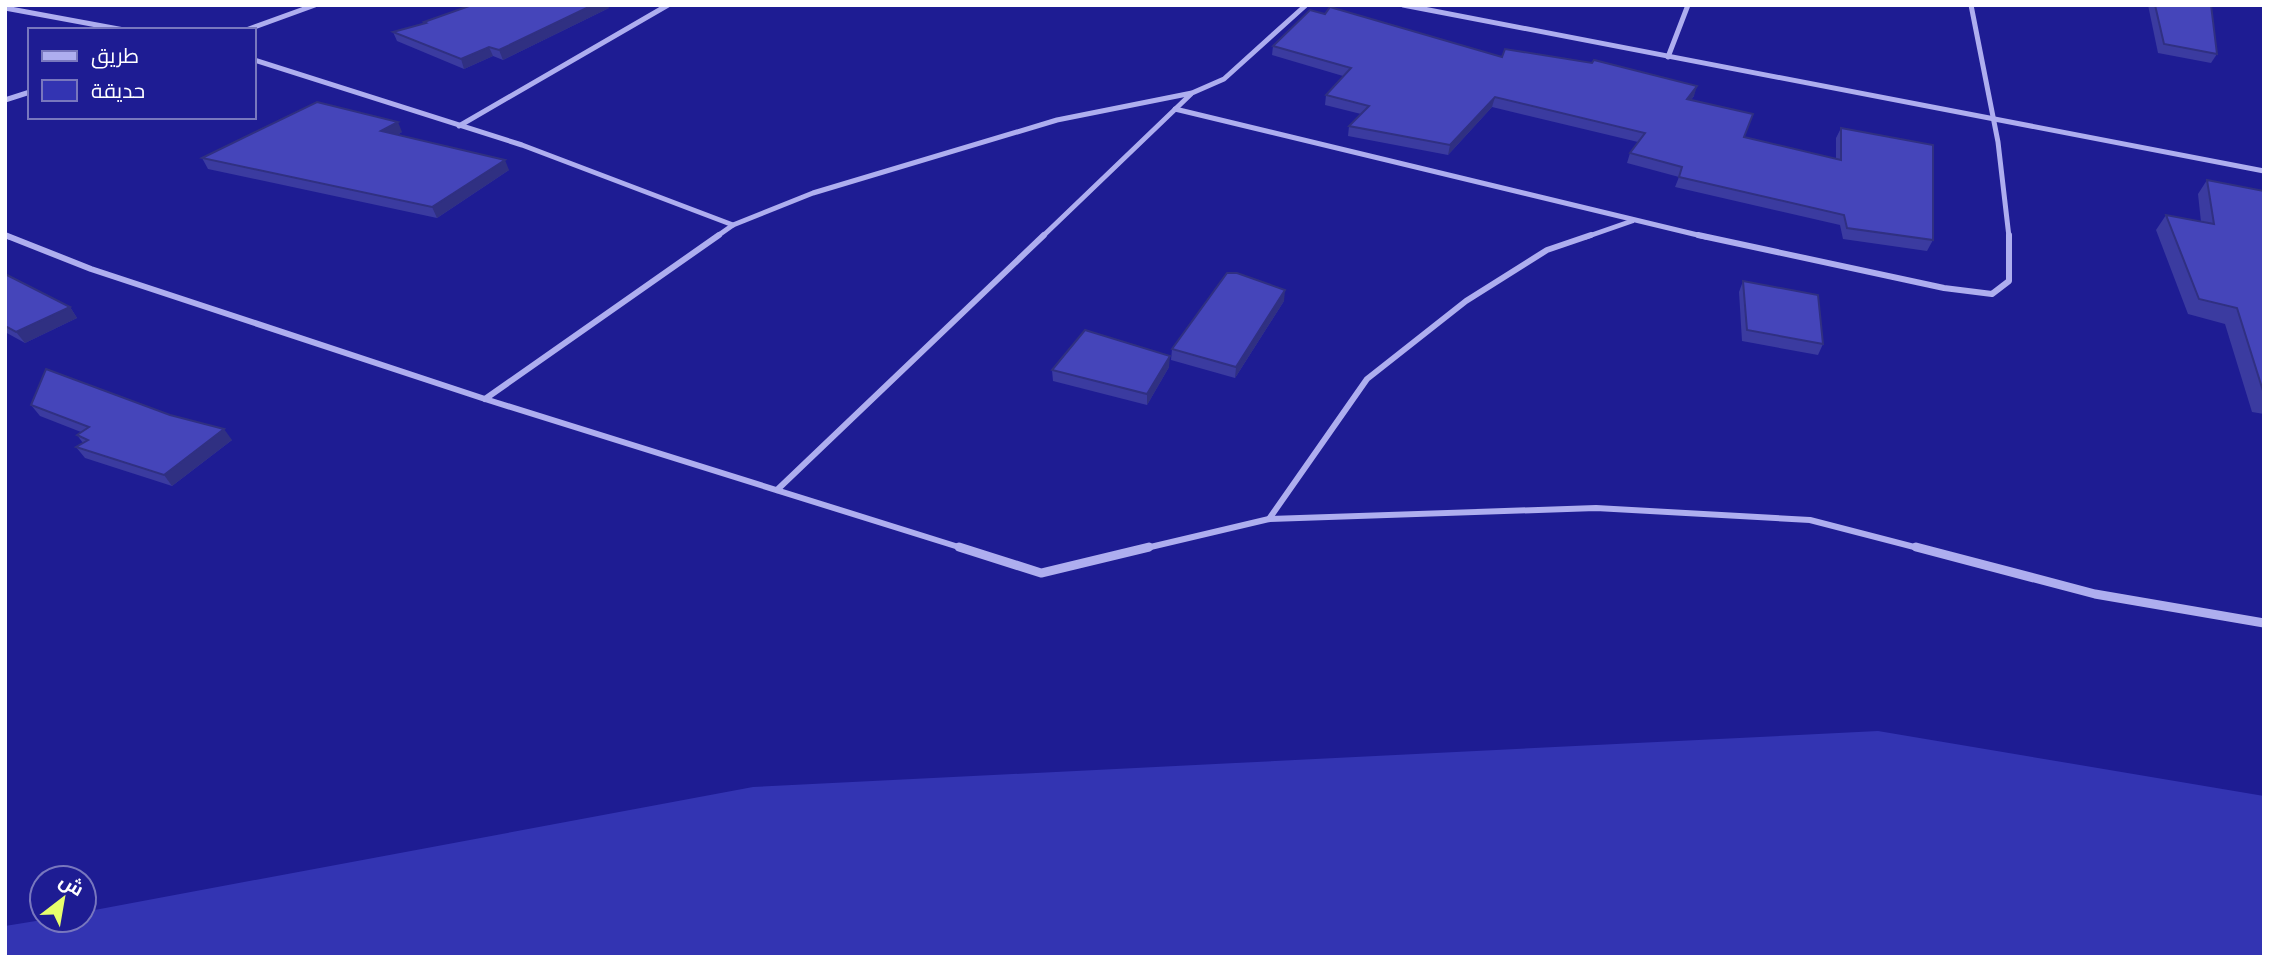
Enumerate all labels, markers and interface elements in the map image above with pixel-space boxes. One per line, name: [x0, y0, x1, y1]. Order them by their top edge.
legend: [28, 28, 256, 119]
text: طريق: [91, 46, 139, 69]
text: حديقة: [91, 81, 145, 102]
north arrow: [28, 864, 98, 934]
text: ش: [55, 870, 87, 901]

